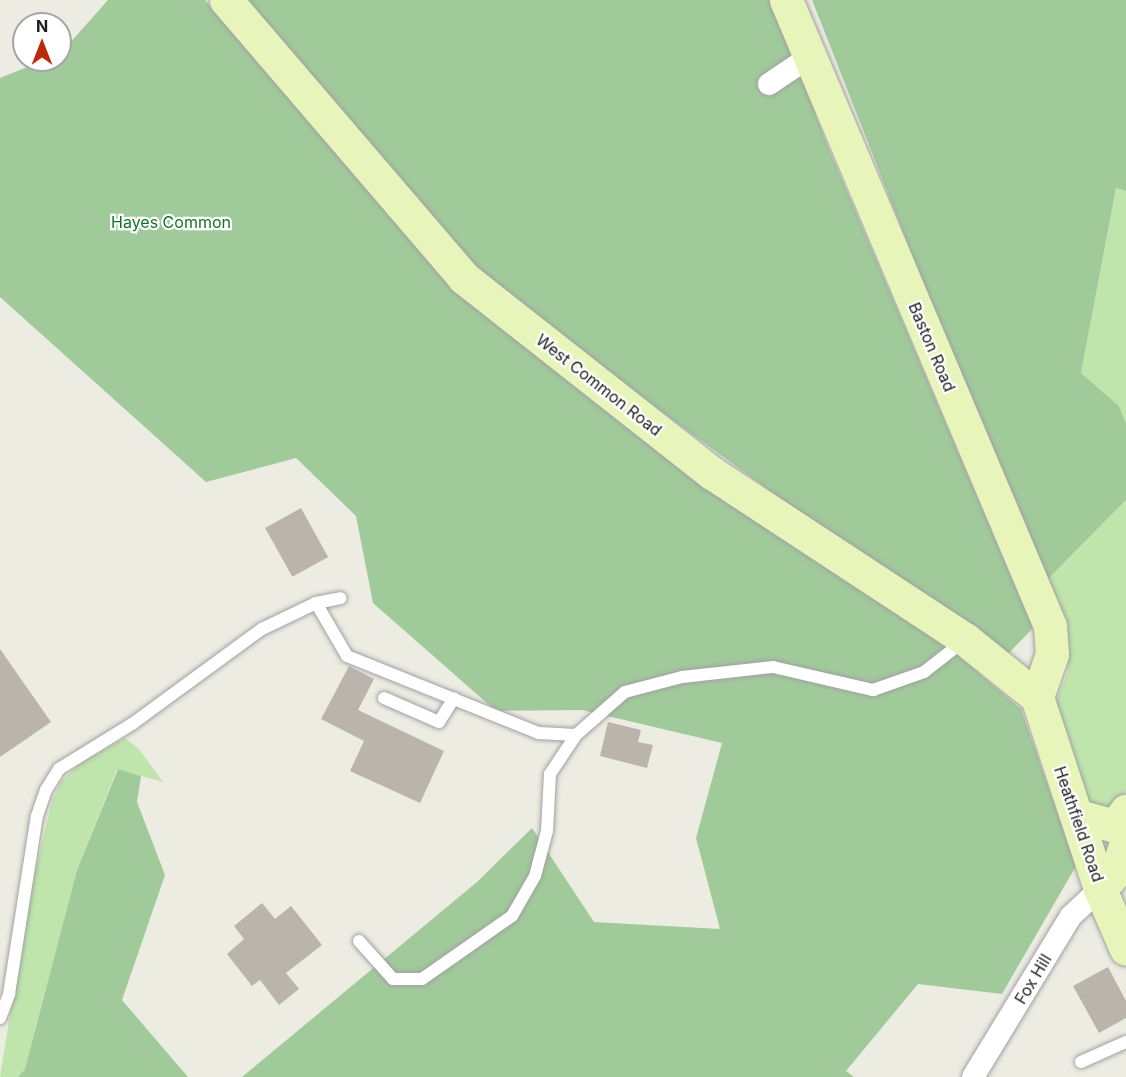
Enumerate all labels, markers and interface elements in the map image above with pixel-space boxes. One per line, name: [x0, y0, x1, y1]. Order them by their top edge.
north arrow: [12, 12, 72, 72]
text: N: [36, 16, 48, 36]
park label: Hayes Common: [111, 212, 231, 232]
street label: Baston Road: [905, 299, 959, 395]
street label: West Common Road: [532, 330, 666, 440]
street label: Heathfield Road: [1050, 764, 1108, 884]
street label: Fox Hill: [1011, 951, 1055, 1007]

